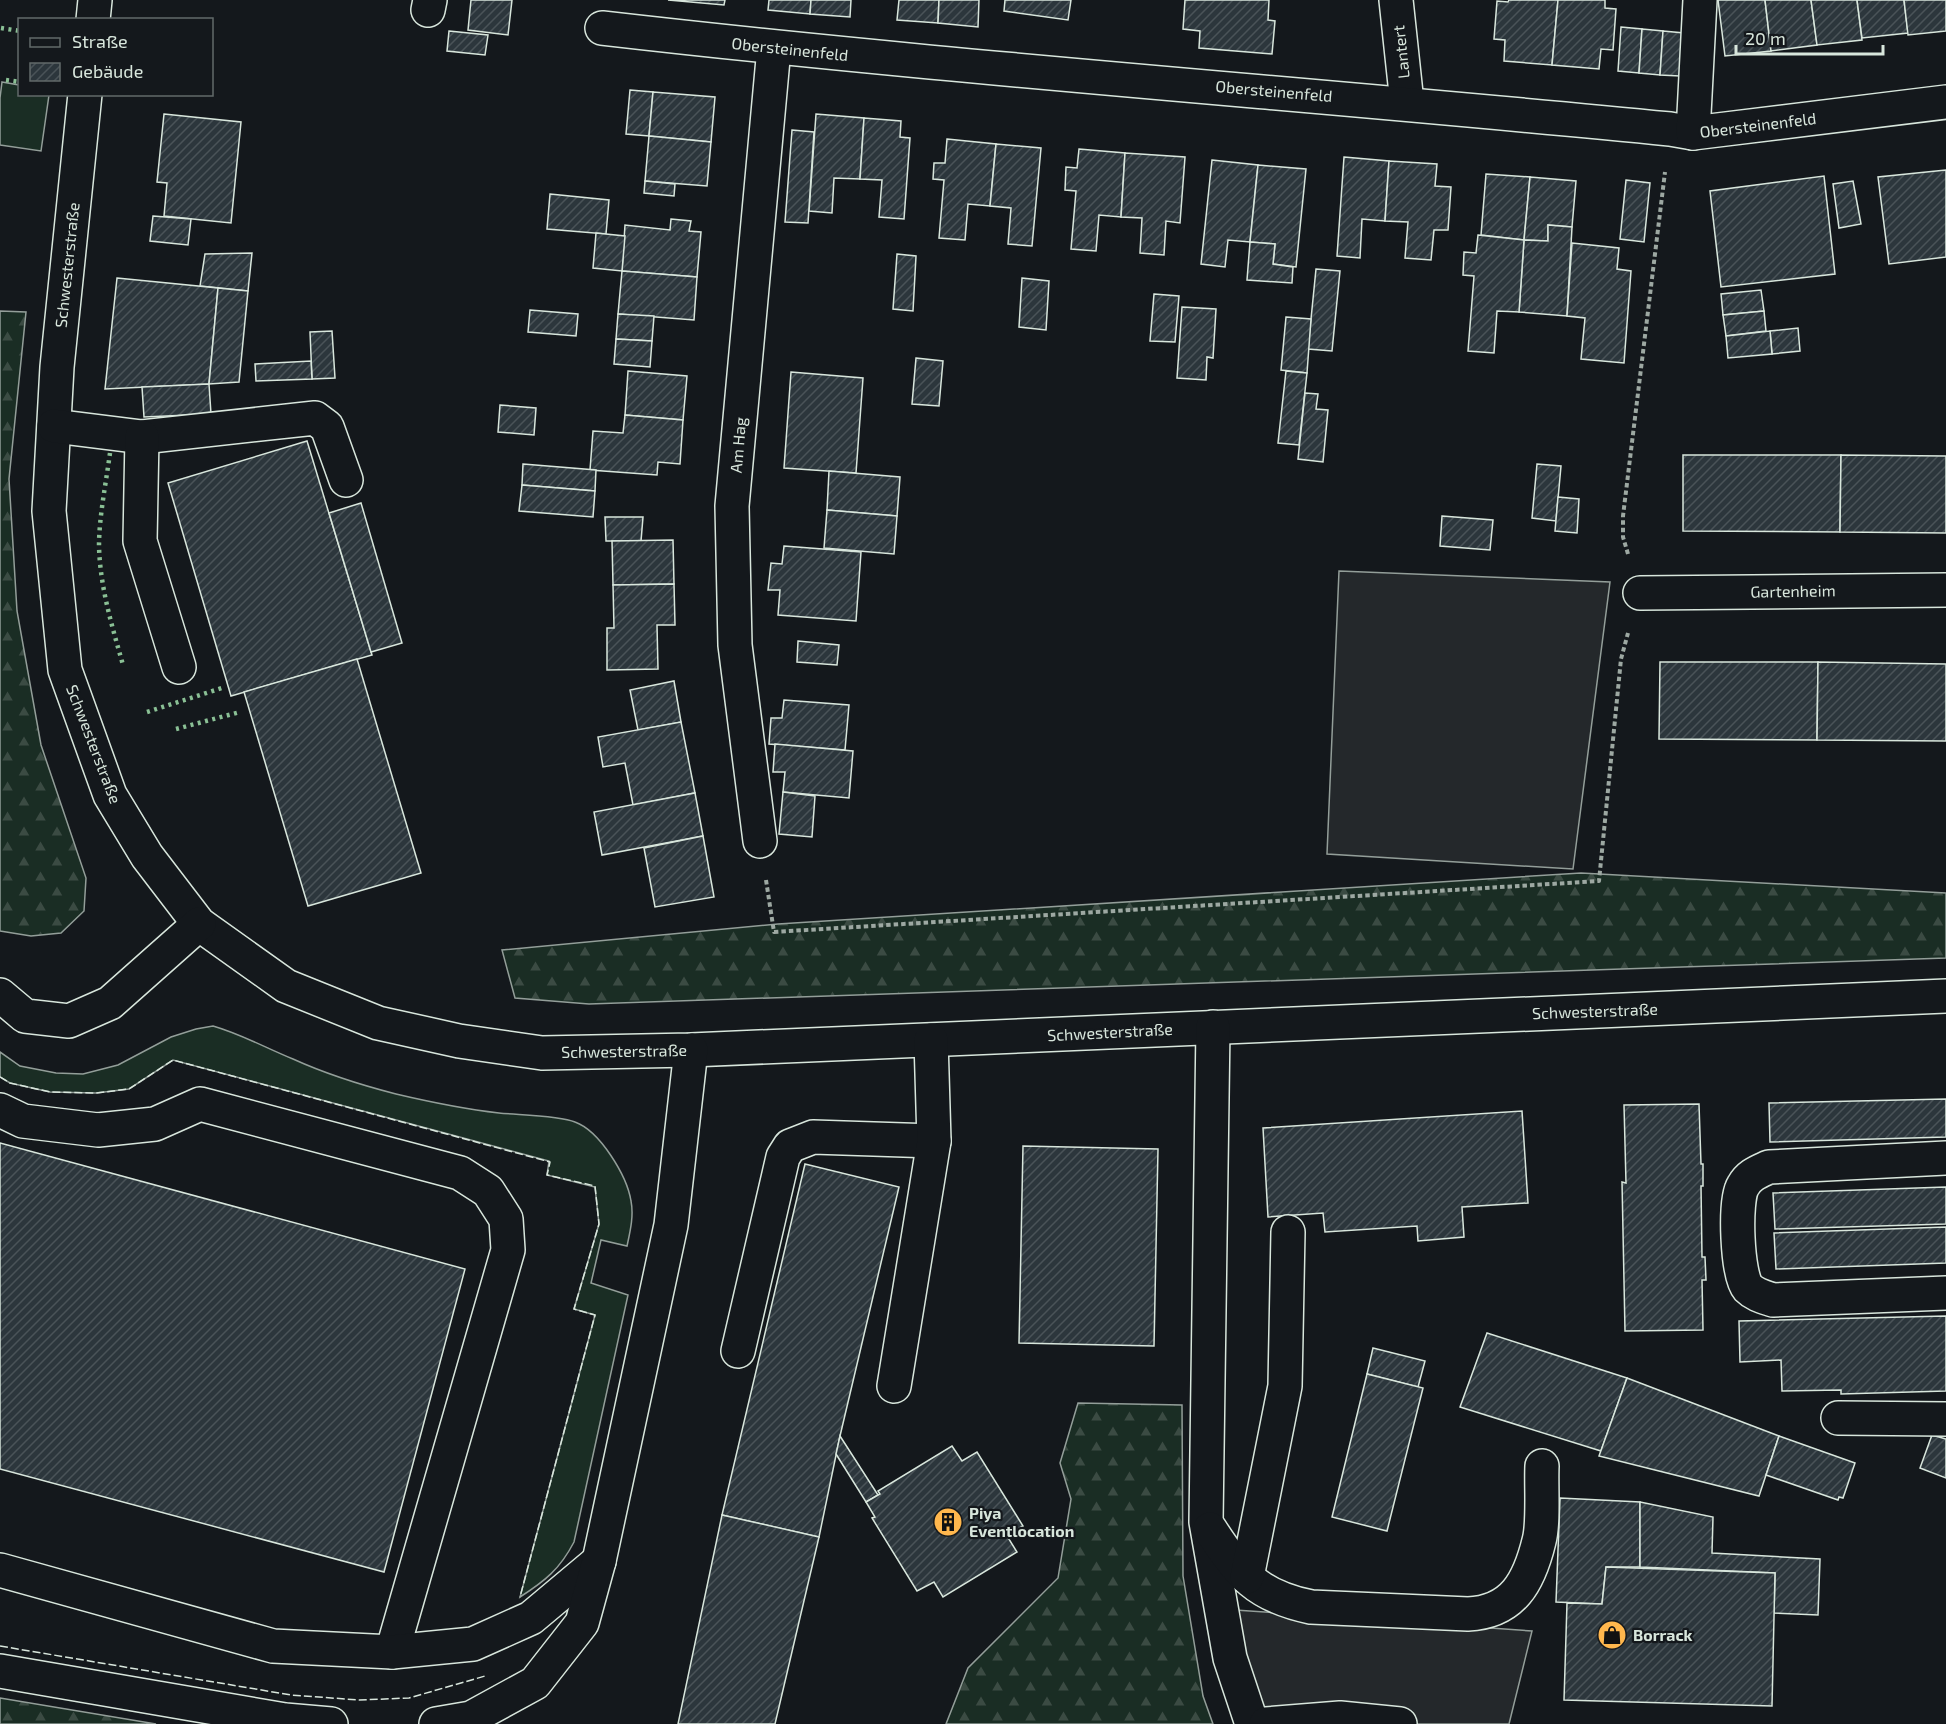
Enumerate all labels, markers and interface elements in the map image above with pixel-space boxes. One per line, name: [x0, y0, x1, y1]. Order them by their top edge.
legend: [18, 18, 213, 96]
scale bar: [1736, 18, 1883, 56]
street label: Lantert: [1388, 24, 1413, 80]
text: 20 m: [1745, 27, 1786, 49]
text: Straße: [72, 30, 128, 52]
street label: Obersteinenfeld: [731, 33, 849, 64]
text: Gebäude: [72, 60, 143, 82]
street label: Obersteinenfeld: [1215, 76, 1333, 105]
street label: Obersteinenfeld: [1699, 108, 1817, 141]
street label: Schwesterstraße: [50, 201, 83, 329]
street label: Am Hag: [726, 416, 749, 474]
street label: Gartenheim: [1750, 580, 1836, 601]
street label: Schwesterstraße: [63, 682, 126, 806]
street label: Schwesterstraße: [1532, 999, 1658, 1022]
street label: Schwesterstraße: [1047, 1019, 1173, 1044]
street label: Schwesterstraße: [561, 1040, 687, 1061]
place label: Piya Eventlocation: [969, 1503, 1074, 1540]
building icon: Piya Eventlocation: [932, 1506, 964, 1538]
shop icon: Borrack: [1596, 1619, 1628, 1651]
place label: Borrack: [1633, 1625, 1693, 1644]

